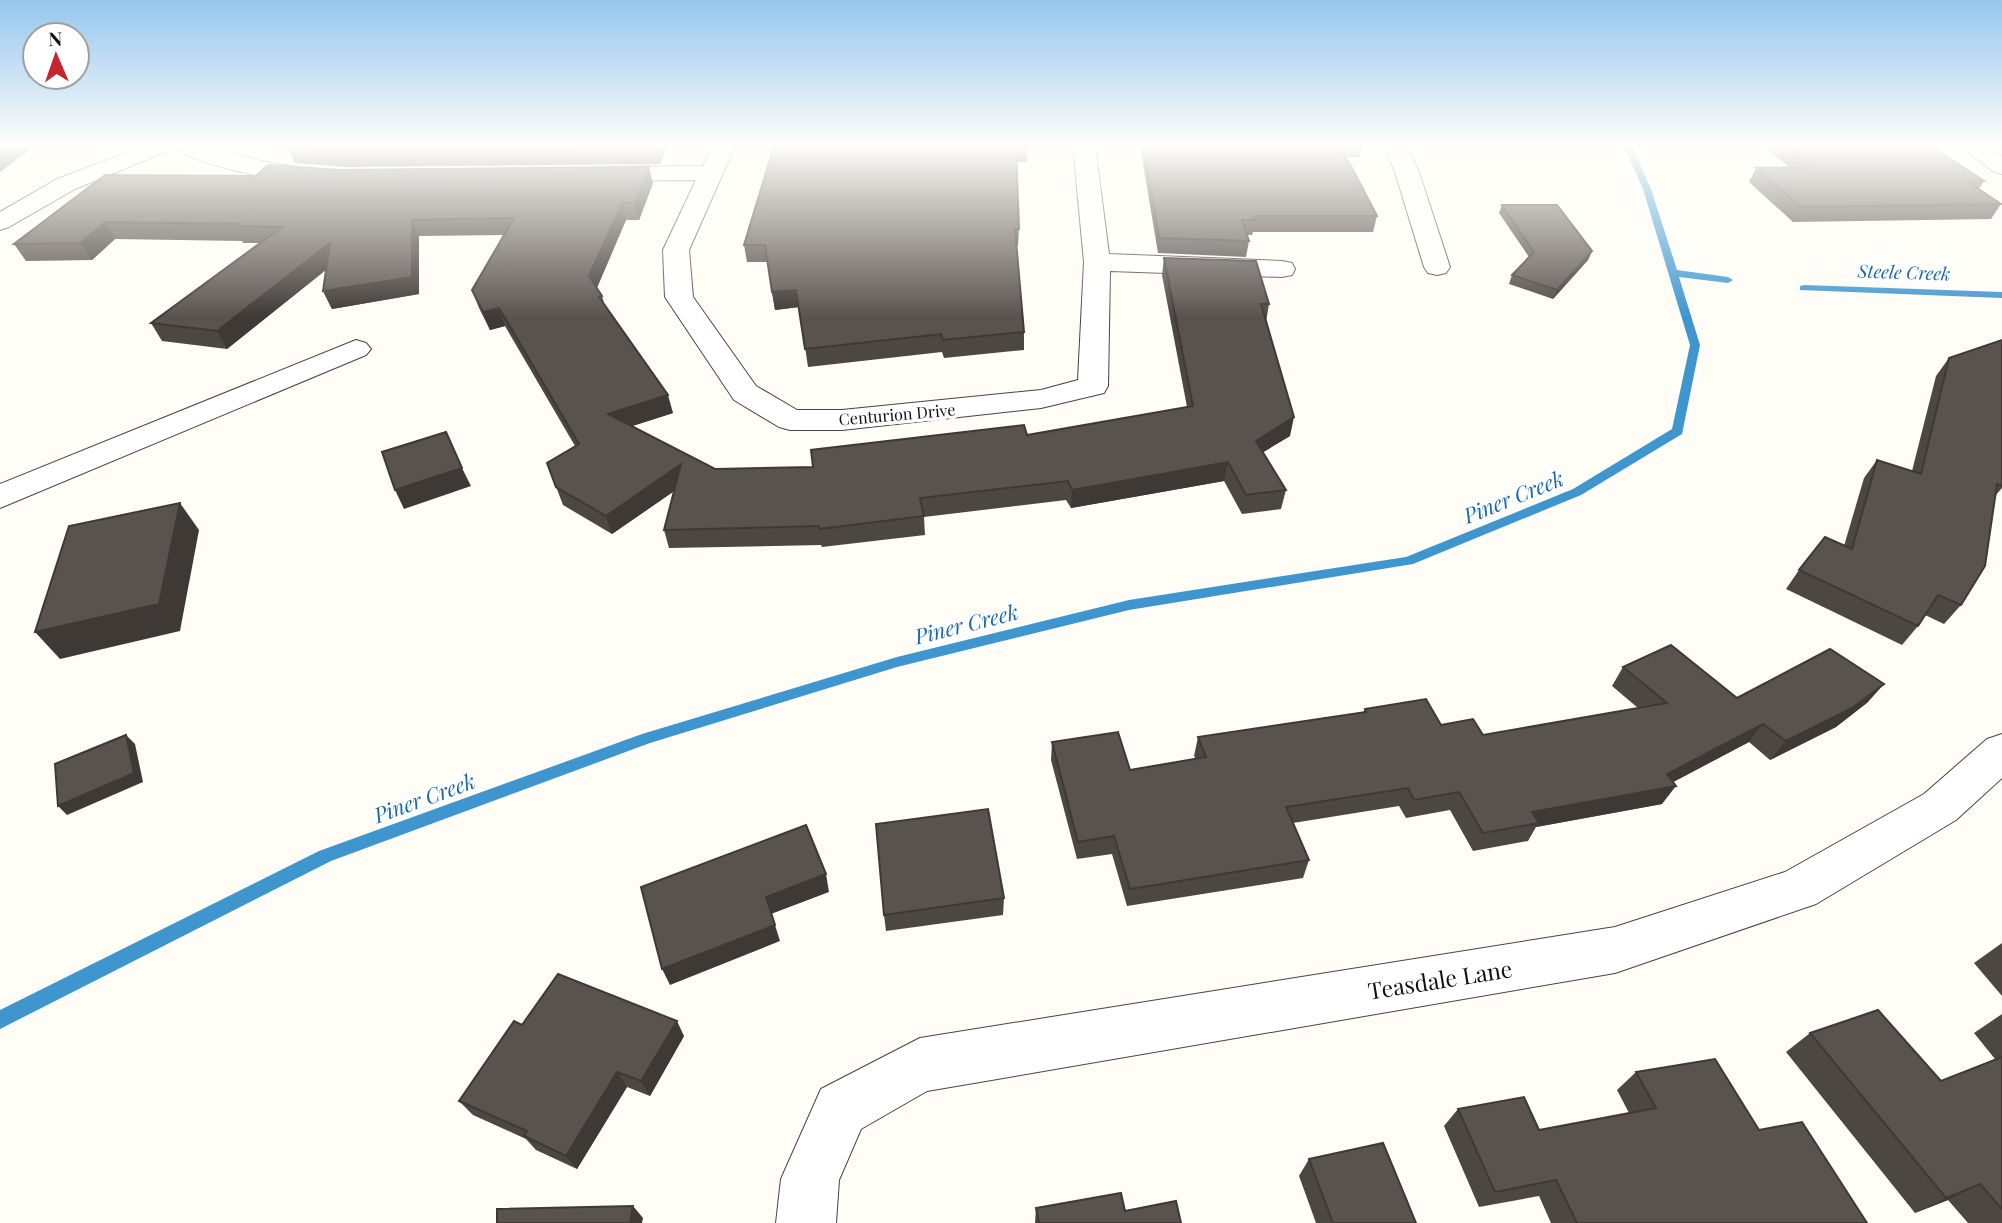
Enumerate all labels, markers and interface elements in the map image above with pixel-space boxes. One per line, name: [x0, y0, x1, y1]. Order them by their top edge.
north arrow: [21, 21, 91, 91]
text: N: [48, 25, 63, 51]
water label: Steele Creek: [1856, 258, 1951, 286]
street label: Centurion Drive: [838, 398, 956, 430]
water label: Piner Creek: [1458, 463, 1567, 529]
water label: Piner Creek: [910, 597, 1021, 650]
water label: Piner Creek: [369, 766, 479, 829]
street label: Teasdale Lane: [1366, 952, 1514, 1006]

